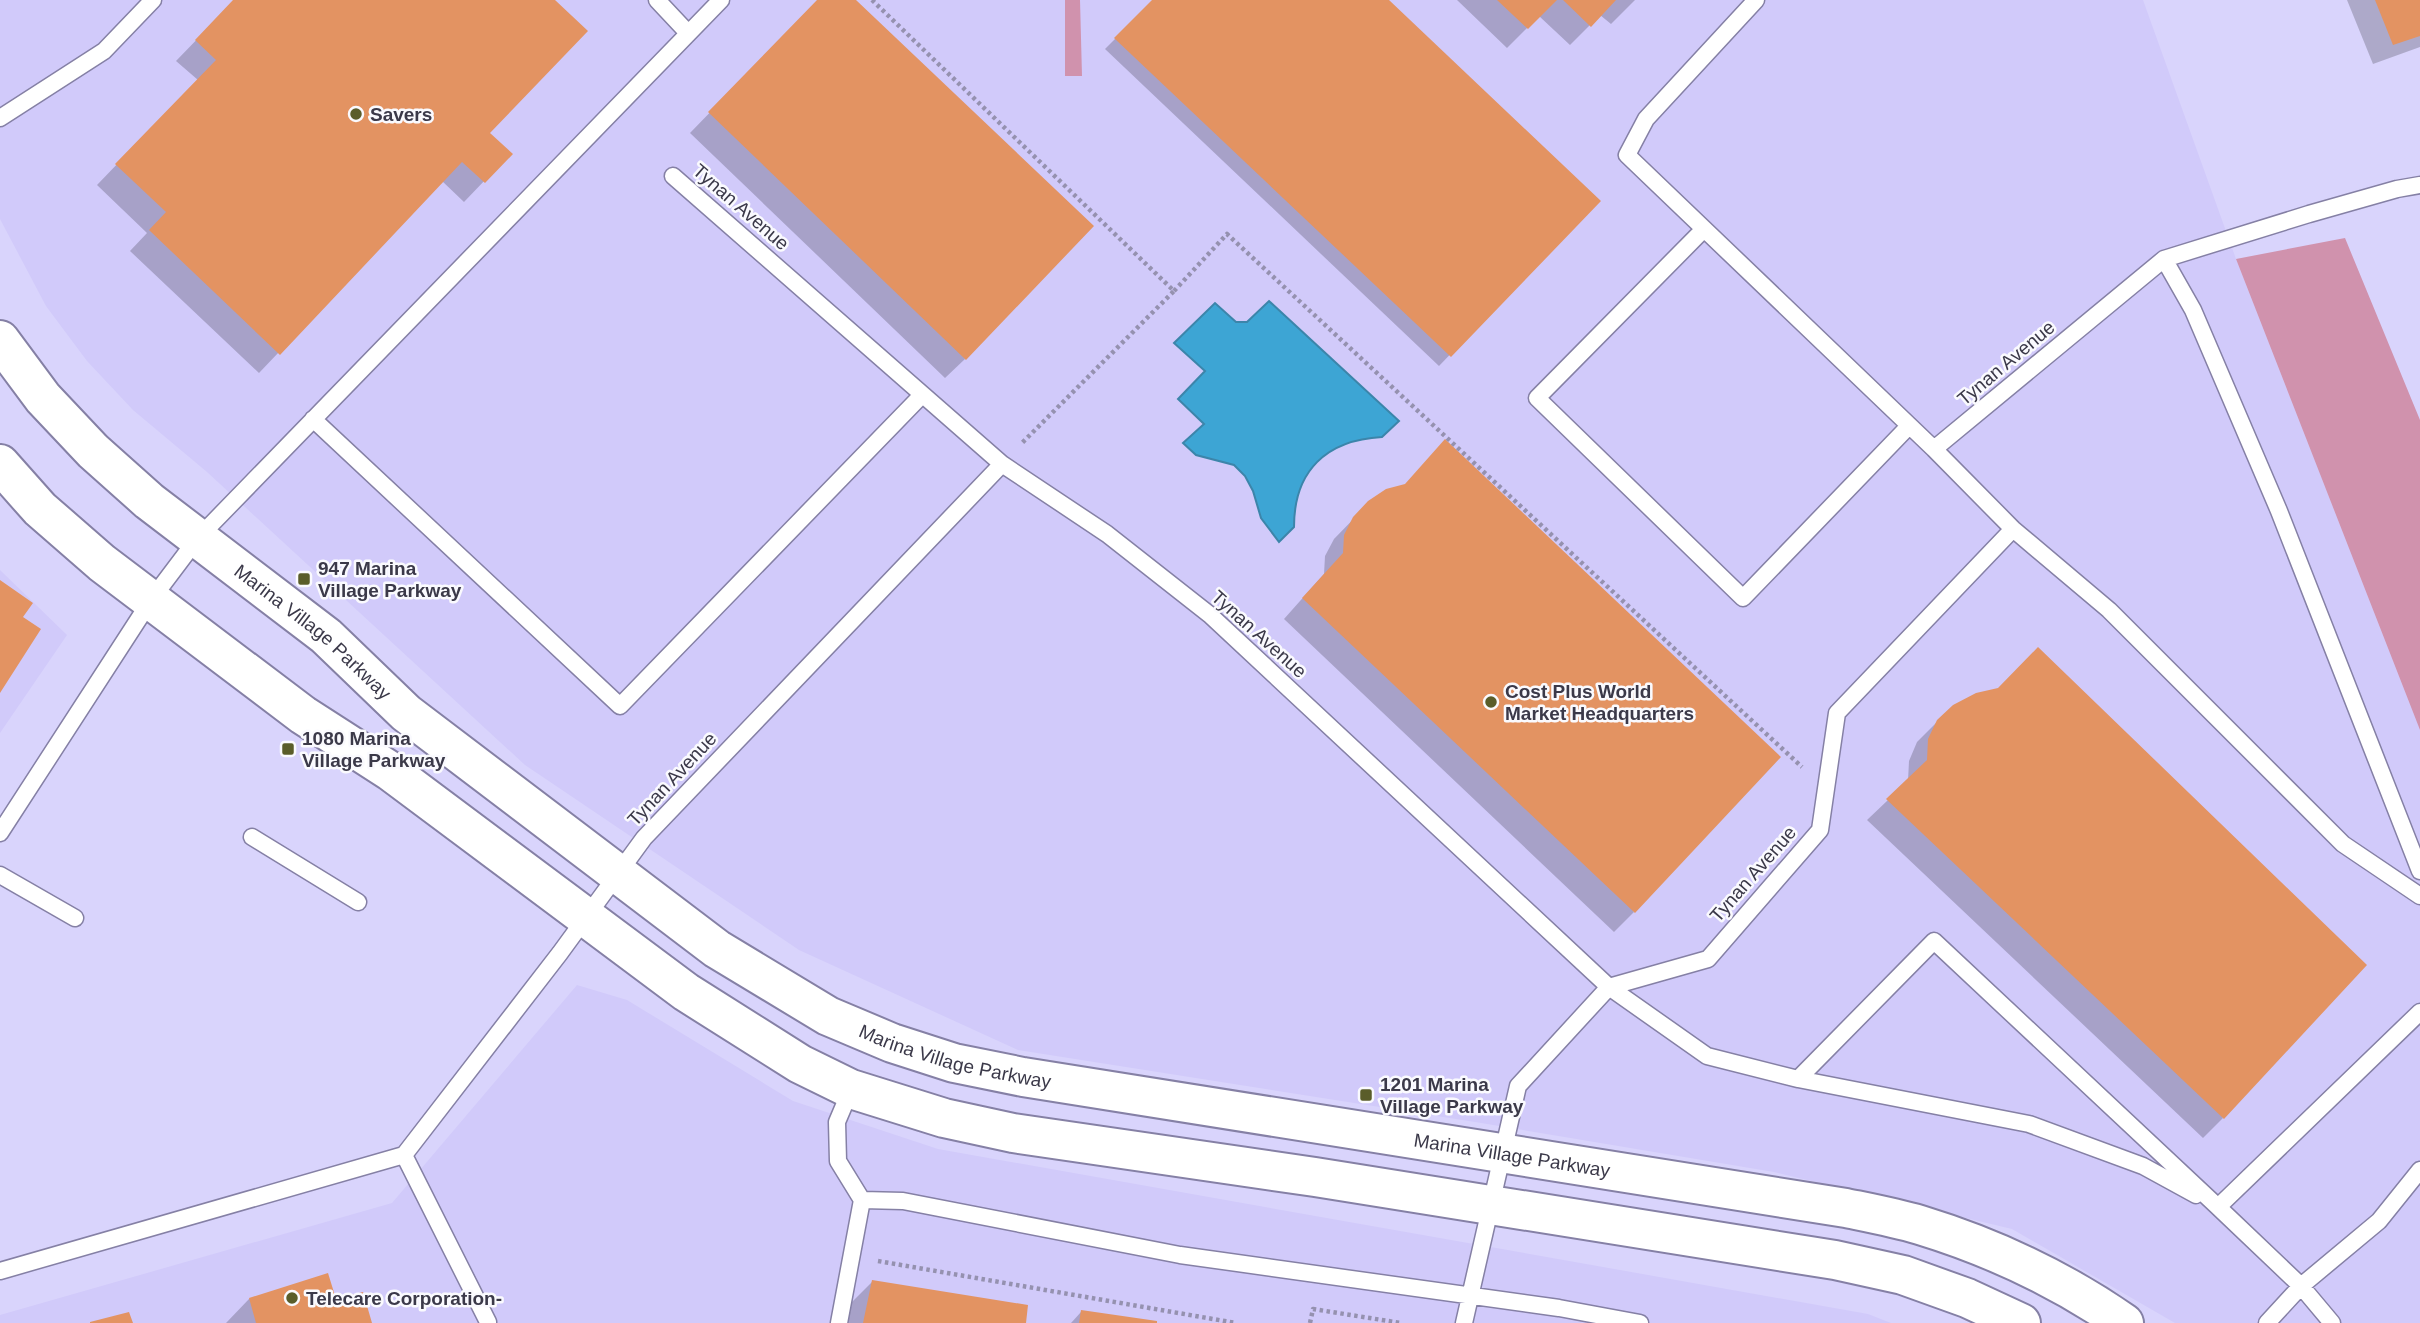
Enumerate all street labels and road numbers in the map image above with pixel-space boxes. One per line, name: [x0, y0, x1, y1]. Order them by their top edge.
street label: Tynan Avenue: [689, 160, 793, 254]
street label: Tynan Avenue: [1953, 316, 2059, 410]
street label: Marina Village Parkway: [231, 560, 396, 704]
street label: Tynan Avenue: [1207, 586, 1311, 682]
street label: Tynan Avenue: [623, 728, 721, 830]
street label: Tynan Avenue: [1706, 822, 1800, 926]
street label: Marina Village Parkway: [856, 1020, 1053, 1092]
street label: Marina Village Parkway: [1412, 1129, 1612, 1181]

